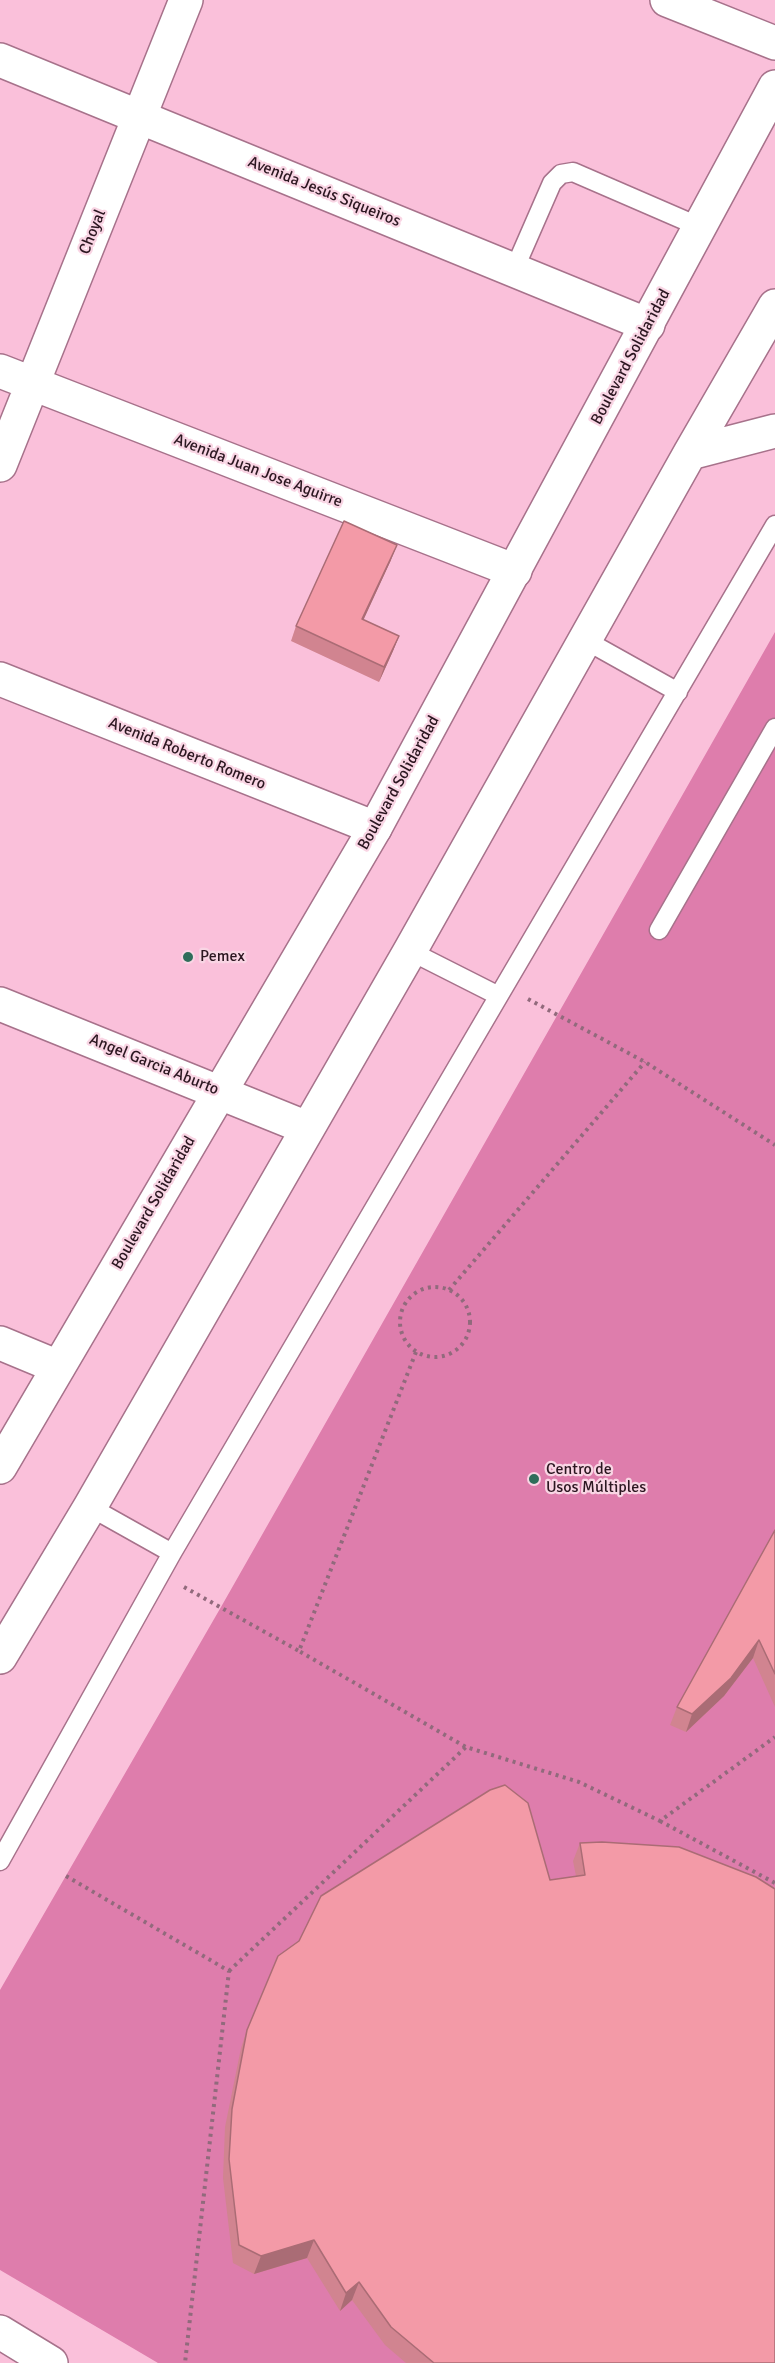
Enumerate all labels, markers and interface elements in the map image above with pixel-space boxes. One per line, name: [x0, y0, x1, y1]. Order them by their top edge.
street label: Avenida Jesús Siqueiros: [245, 153, 403, 231]
street label: Choyal: [75, 207, 111, 257]
street label: Boulevard Solidaridad: [587, 286, 675, 428]
street label: Avenida Juan Jose Aguirre: [171, 430, 345, 512]
street label: Boulevard Solidaridad: [354, 713, 444, 853]
street label: Avenida Roberto Romero: [106, 714, 268, 794]
place label: Pemex: [200, 947, 245, 967]
marker: Pemex: [181, 950, 195, 964]
street label: Angel Garcia Aburto: [87, 1030, 221, 1100]
street label: Boulevard Solidaridad: [108, 1133, 200, 1273]
place label: Centro de Usos Múltiples: [546, 1460, 646, 1498]
marker: Centro de Usos Múltiples: [527, 1472, 541, 1486]

